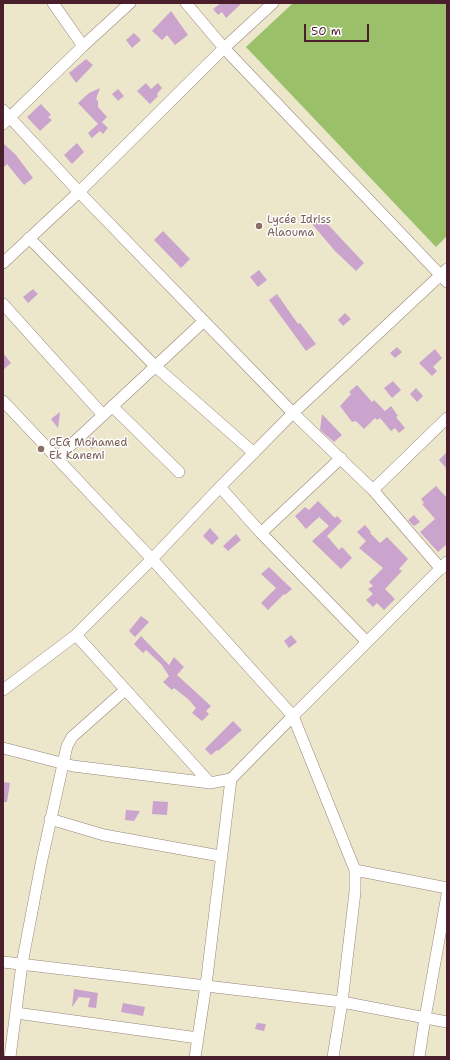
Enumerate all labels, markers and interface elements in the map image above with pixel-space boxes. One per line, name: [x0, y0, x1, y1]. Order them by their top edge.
scale bar: [306, 16, 371, 42]
text: 50 m: [311, 23, 341, 39]
place label: Lycée Idriss Alaouma: [267, 213, 331, 239]
marker: Lycée Idriss Alaouma: [254, 221, 264, 231]
place label: CEG Mohamed Ek Kanemi: [49, 436, 127, 462]
marker: CEG Mohamed Ek Kanemi: [36, 444, 46, 454]

